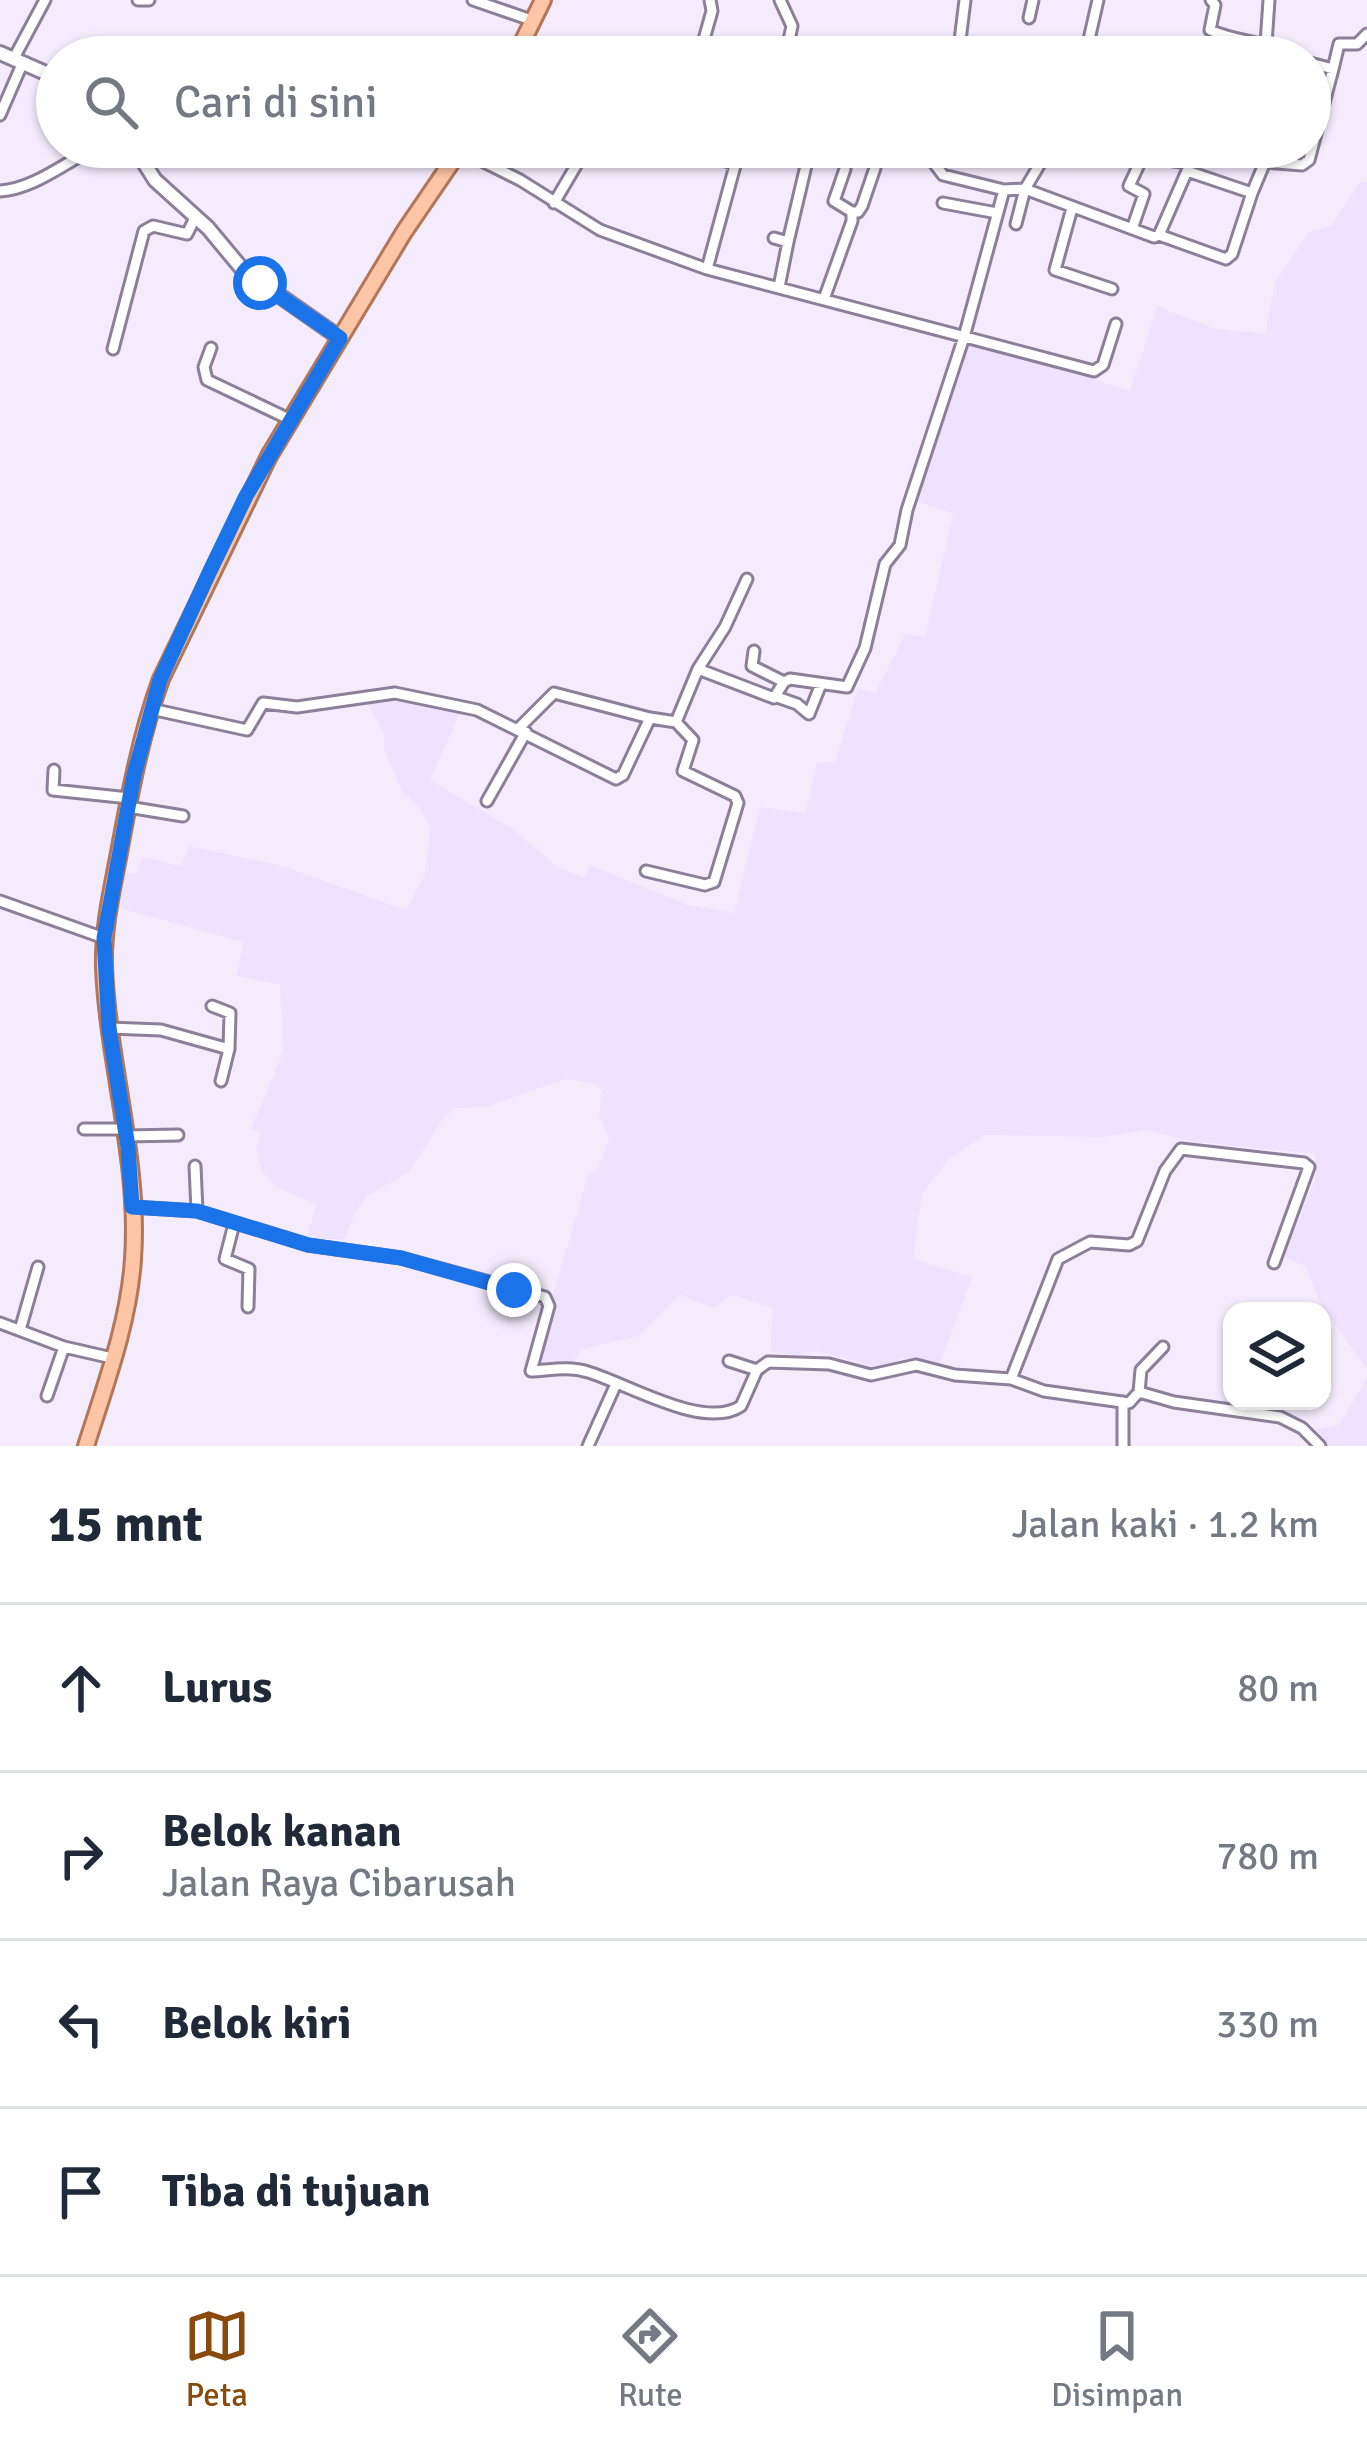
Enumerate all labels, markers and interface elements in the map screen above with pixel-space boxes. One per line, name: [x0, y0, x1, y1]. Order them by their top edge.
search box: [36, 36, 1331, 168]
icon: search: [78, 69, 144, 135]
text: Cari di sini: [174, 75, 378, 130]
route start: [233, 256, 287, 310]
route end: [487, 1263, 541, 1317]
map controls: [1223, 1302, 1331, 1410]
button: layers: [1223, 1302, 1331, 1410]
text: 15 mnt: [48, 1493, 203, 1556]
text: Jalan kaki · 1.2 km: [1012, 1500, 1319, 1548]
icon: ahead: [48, 1655, 114, 1721]
text: Lurus: [162, 1660, 272, 1715]
text: 80 m: [1237, 1664, 1319, 1712]
text: Belok kanan: [162, 1804, 402, 1859]
icon: right: [48, 1823, 114, 1889]
text: 780 m: [1216, 1832, 1319, 1880]
text: Jalan Raya Cibarusah: [162, 1859, 516, 1907]
icon: left: [48, 1991, 114, 2057]
text: Belok kiri: [162, 1996, 351, 2051]
text: 330 m: [1216, 2000, 1319, 2048]
icon: arrive: [48, 2159, 114, 2225]
text: Tiba di tujuan: [162, 2164, 431, 2219]
tab: Peta: [184, 2303, 250, 2416]
tab: Rute: [617, 2303, 683, 2416]
tab: Disimpan: [1051, 2303, 1183, 2416]

